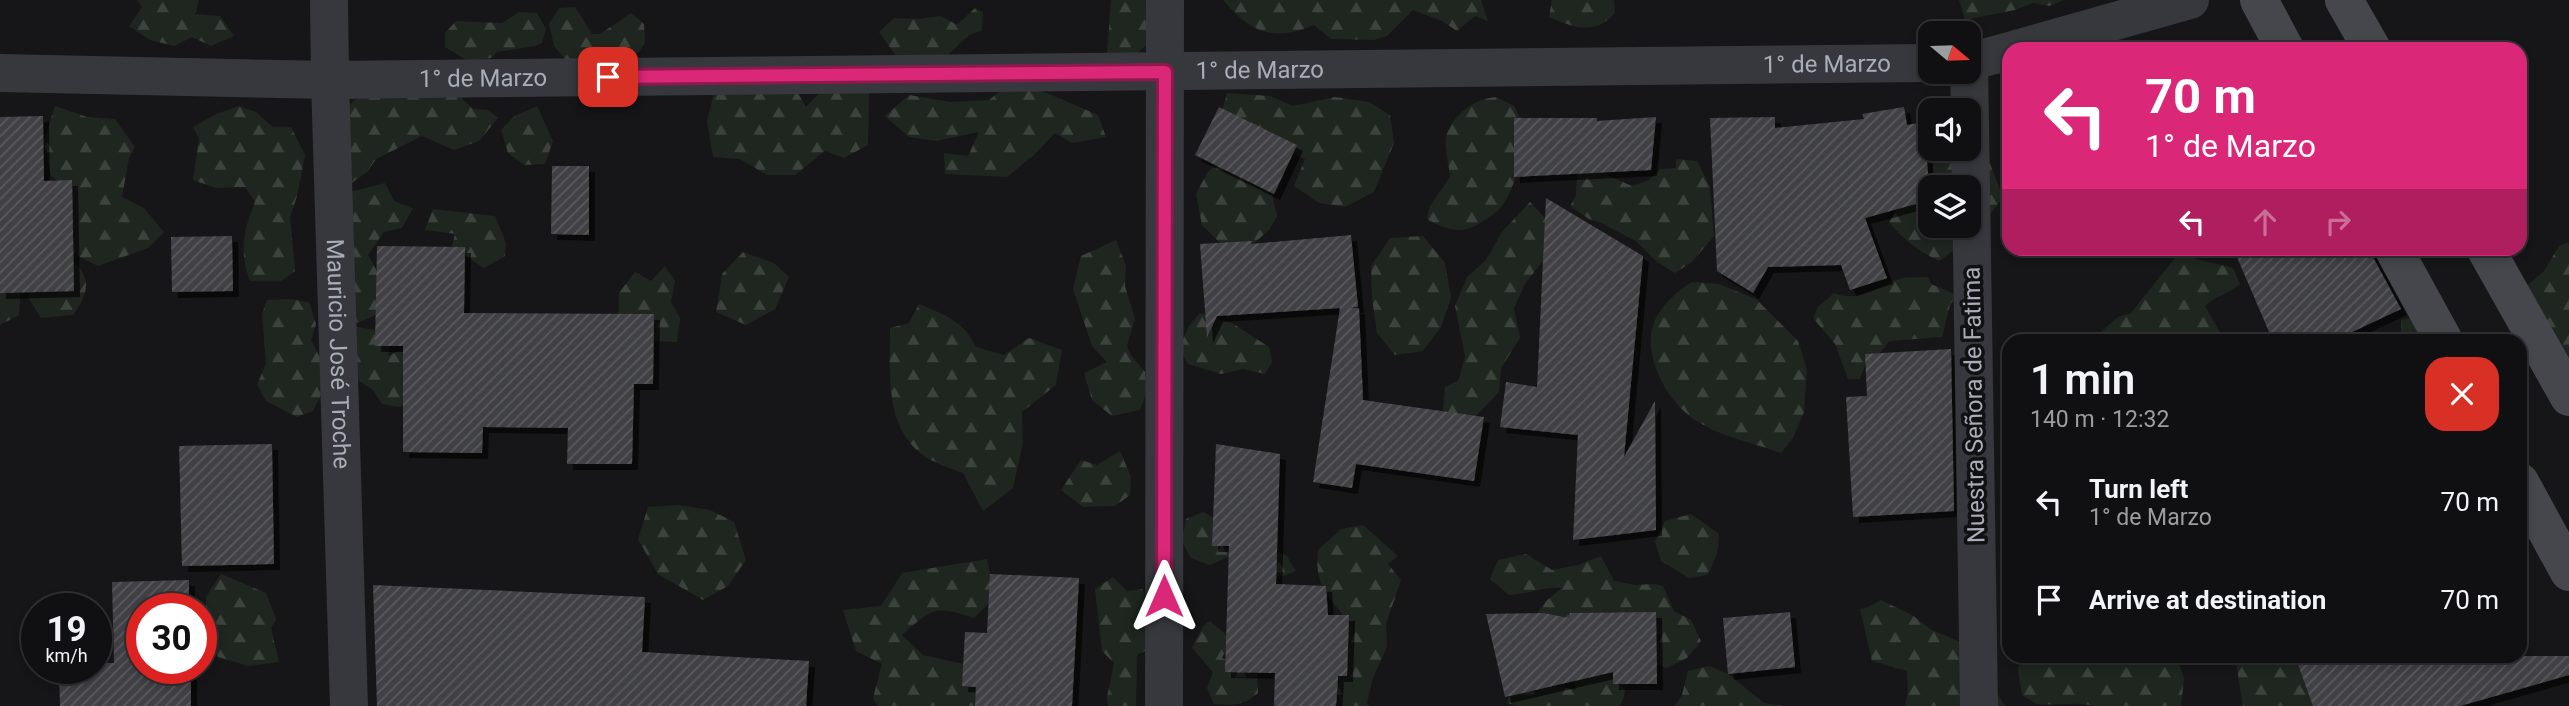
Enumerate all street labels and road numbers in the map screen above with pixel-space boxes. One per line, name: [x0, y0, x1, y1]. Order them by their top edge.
street label: 1° de Marzo: [1763, 49, 1891, 79]
street label: 1° de Marzo: [1196, 55, 1324, 85]
street label: 1° de Marzo: [419, 64, 547, 93]
street label: Mauricio José Troche: [321, 238, 356, 469]
street label: Nuestra Señora de Fatima: [1958, 267, 1990, 543]

